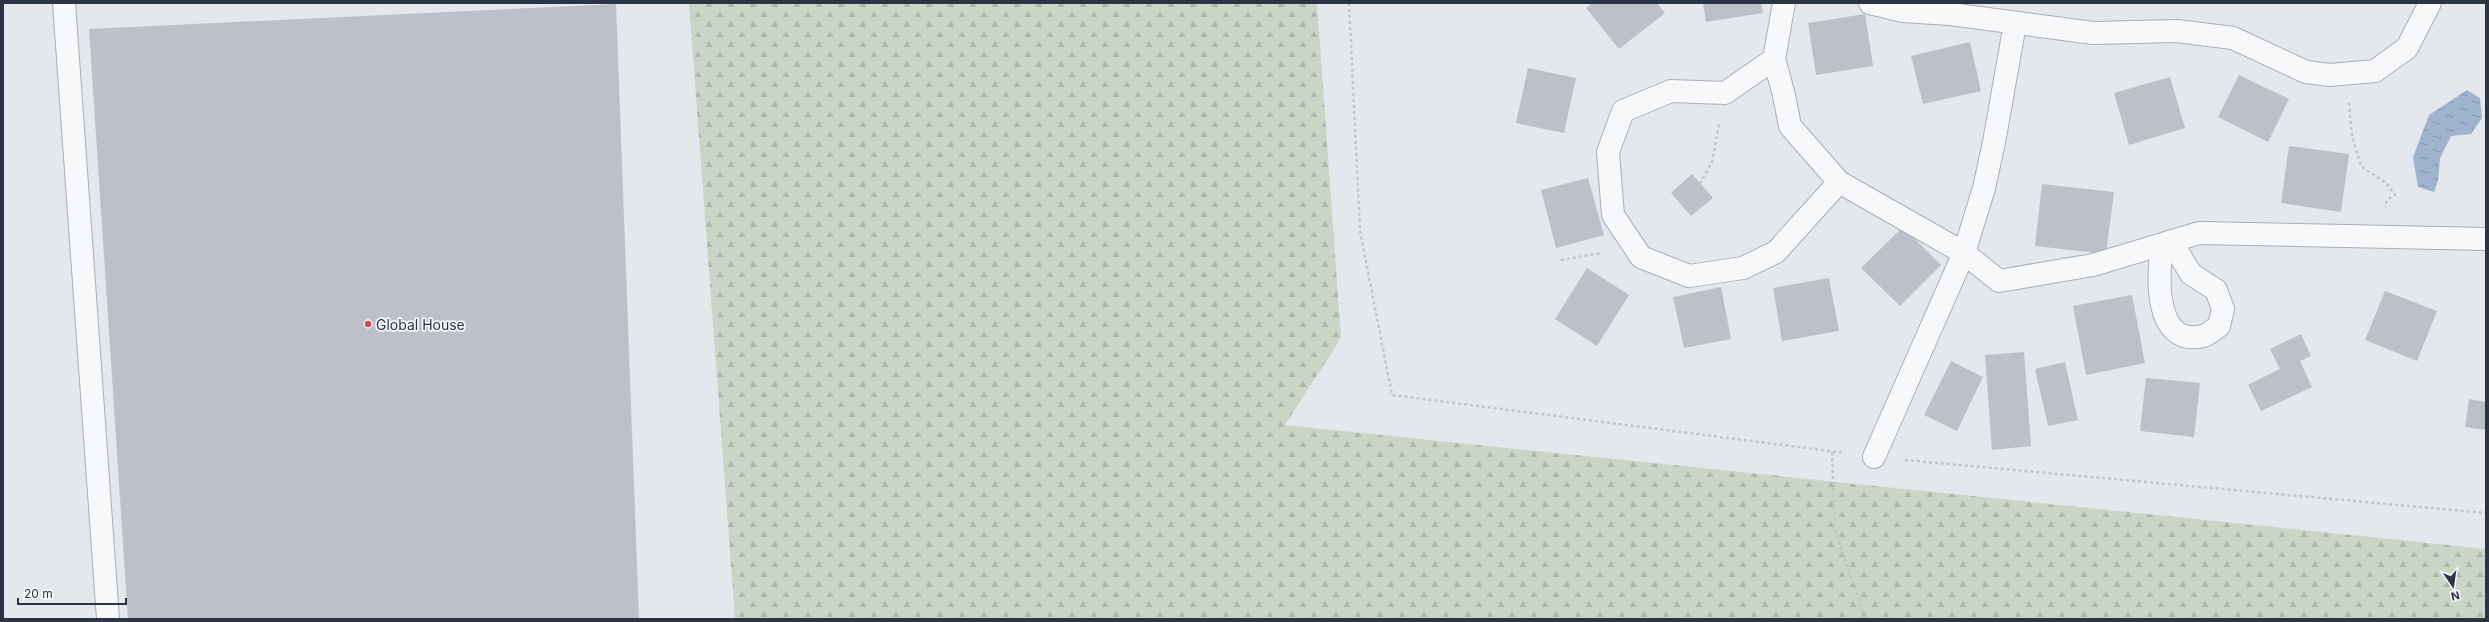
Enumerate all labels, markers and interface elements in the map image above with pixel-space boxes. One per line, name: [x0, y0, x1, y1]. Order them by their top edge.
place label: Global House: [376, 316, 465, 333]
marker: Global House: [363, 319, 373, 329]
north arrow: [2433, 566, 2473, 606]
scale bar: [18, 580, 126, 606]
text: 20 m: [24, 586, 53, 601]
text: N: [2450, 588, 2461, 604]

